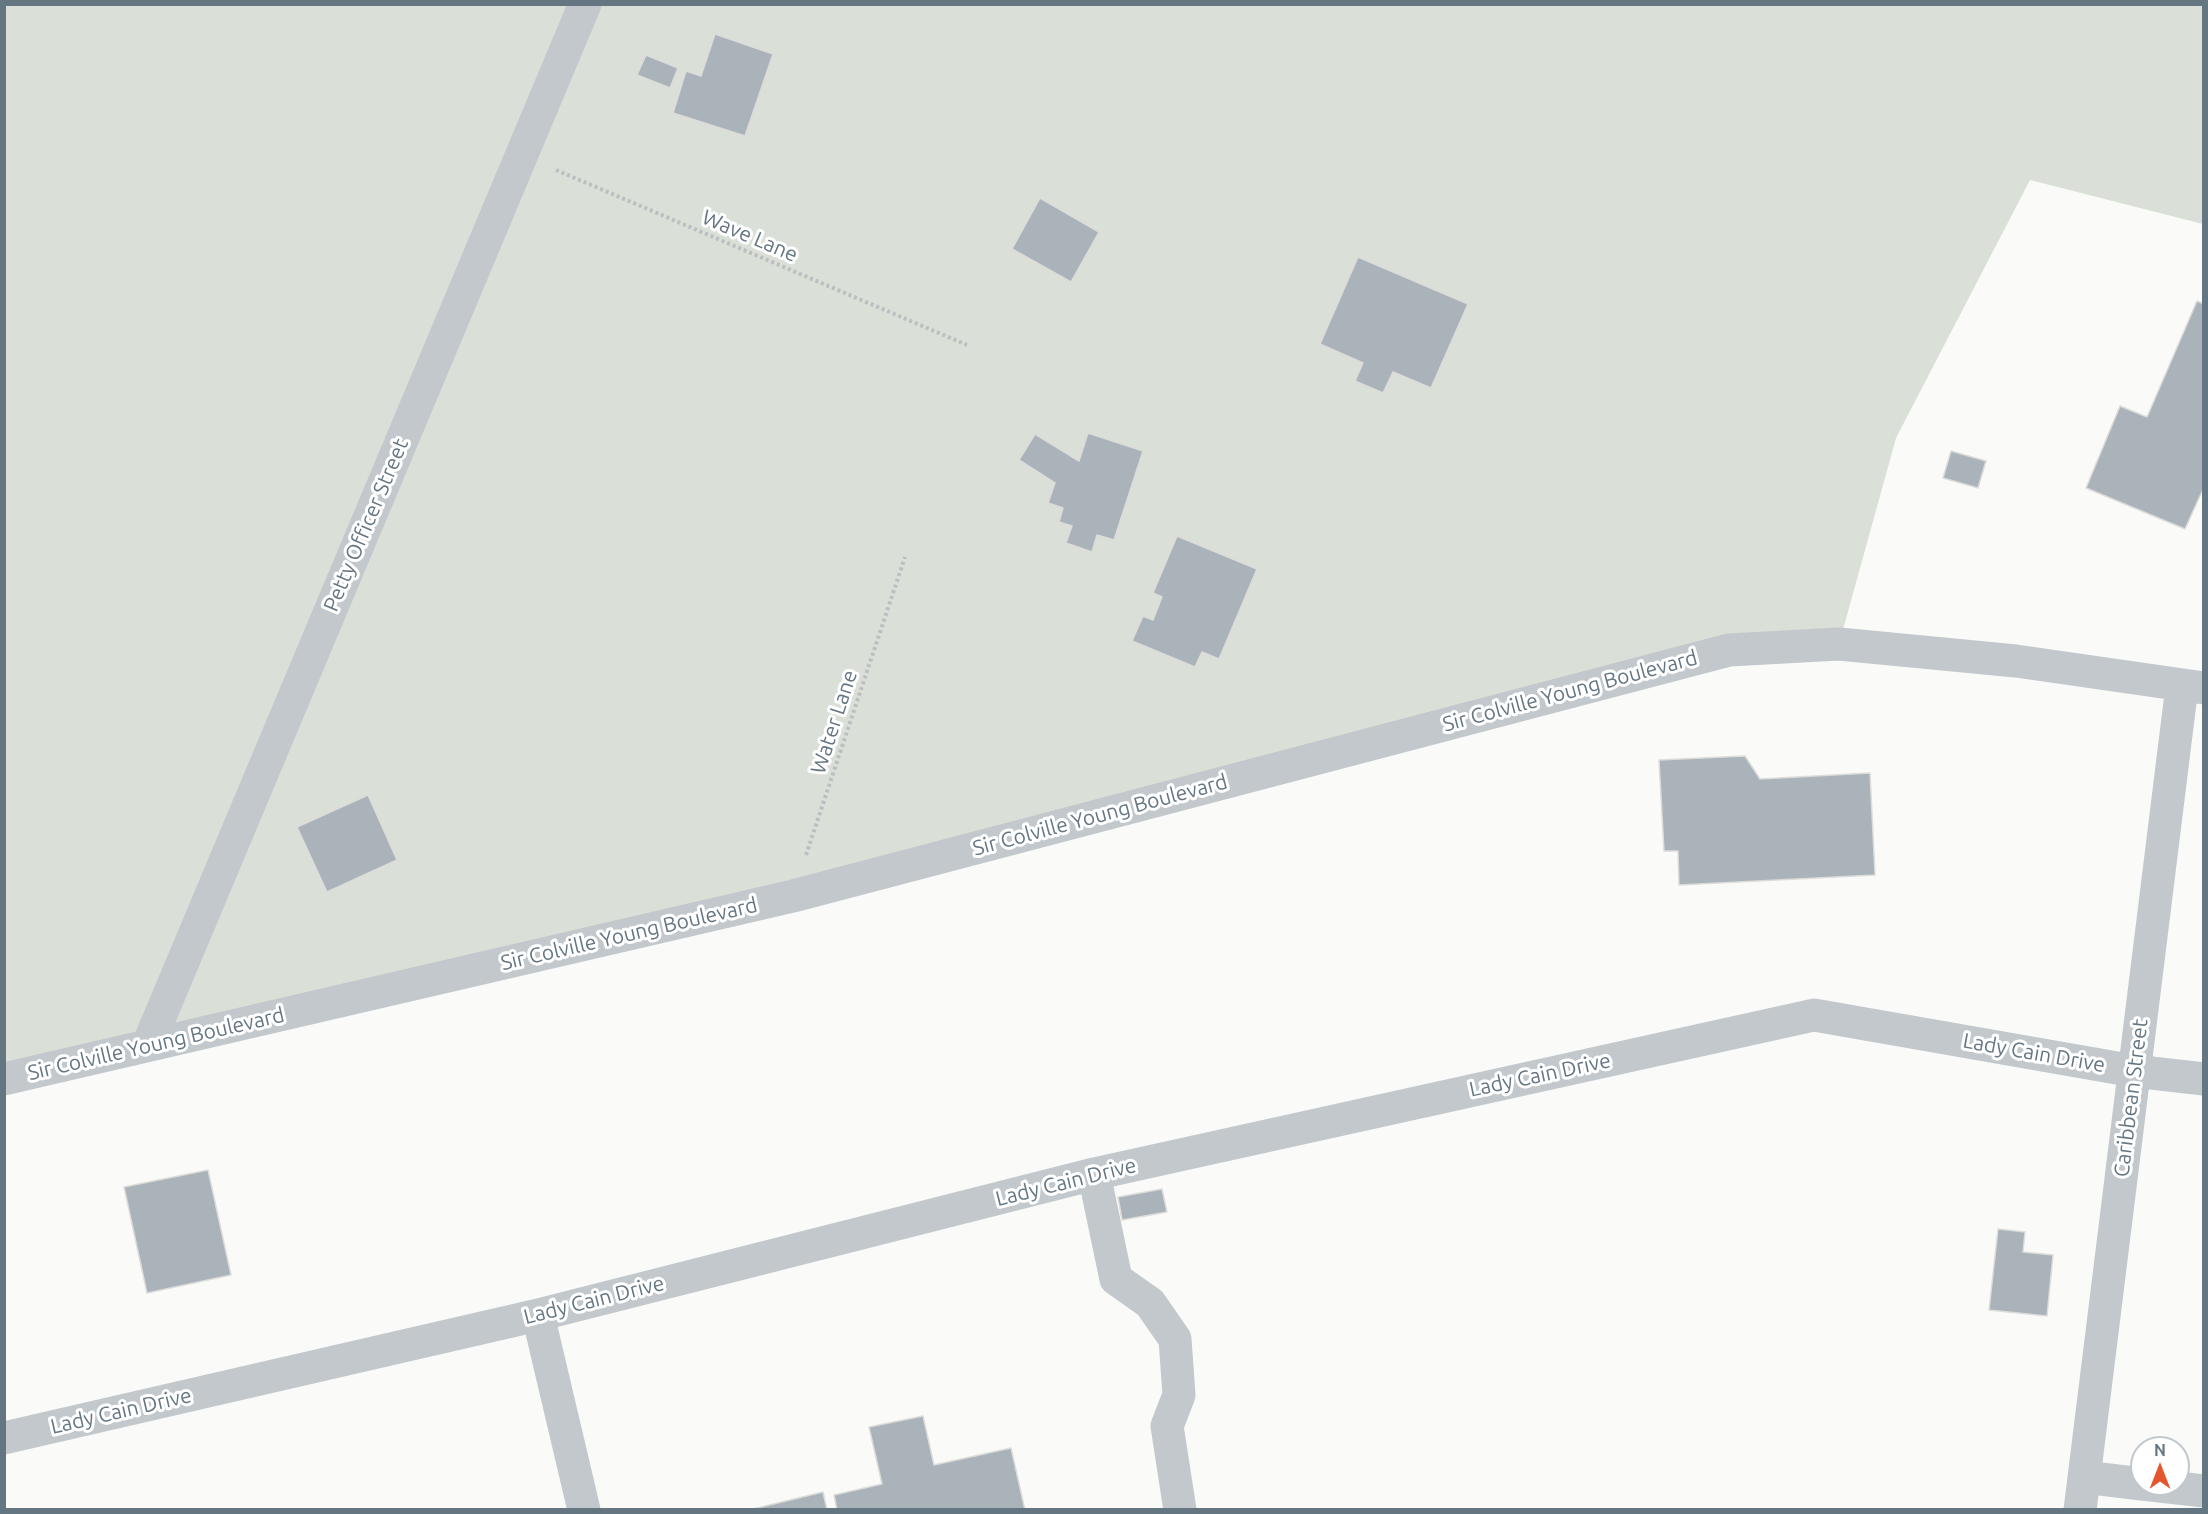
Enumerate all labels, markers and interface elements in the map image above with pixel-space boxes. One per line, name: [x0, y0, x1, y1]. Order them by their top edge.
street label: Wave Lane: [698, 205, 802, 267]
street label: Petty Officer Street: [318, 435, 414, 615]
street label: Sir Colville Young Boulevard: [1440, 645, 1700, 737]
street label: Water Lane: [805, 667, 863, 777]
street label: Sir Colville Young Boulevard: [970, 769, 1230, 861]
street label: Sir Colville Young Boulevard: [498, 892, 760, 976]
street label: Sir Colville Young Boulevard: [25, 1002, 287, 1086]
street label: Caribbean Street: [2109, 1017, 2153, 1179]
street label: Lady Cain Drive: [1961, 1028, 2107, 1078]
street label: Lady Cain Drive: [1467, 1048, 1613, 1102]
street label: Lady Cain Drive: [993, 1152, 1139, 1212]
street label: Lady Cain Drive: [521, 1270, 667, 1330]
street label: Lady Cain Drive: [48, 1383, 194, 1439]
north arrow: [2130, 1436, 2190, 1496]
text: N: [2154, 1441, 2166, 1459]

